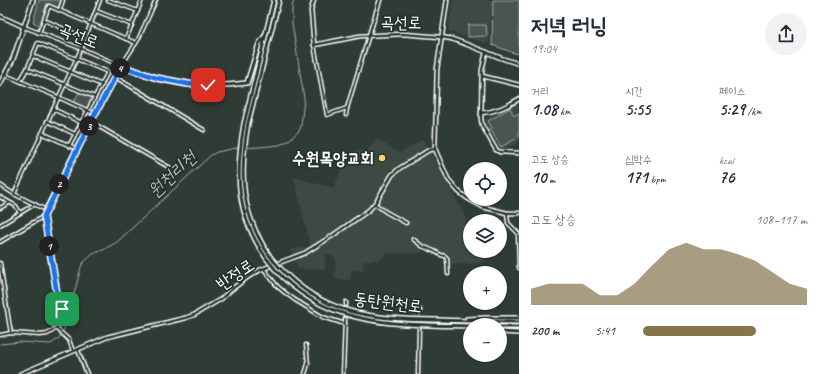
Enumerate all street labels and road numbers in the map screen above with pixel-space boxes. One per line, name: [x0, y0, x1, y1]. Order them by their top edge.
street label: 곡선로: [380, 12, 422, 33]
street label: 곡선로: [56, 18, 102, 53]
street label: 반정로: [212, 254, 258, 295]
street label: 동탄원천로: [353, 288, 423, 317]

